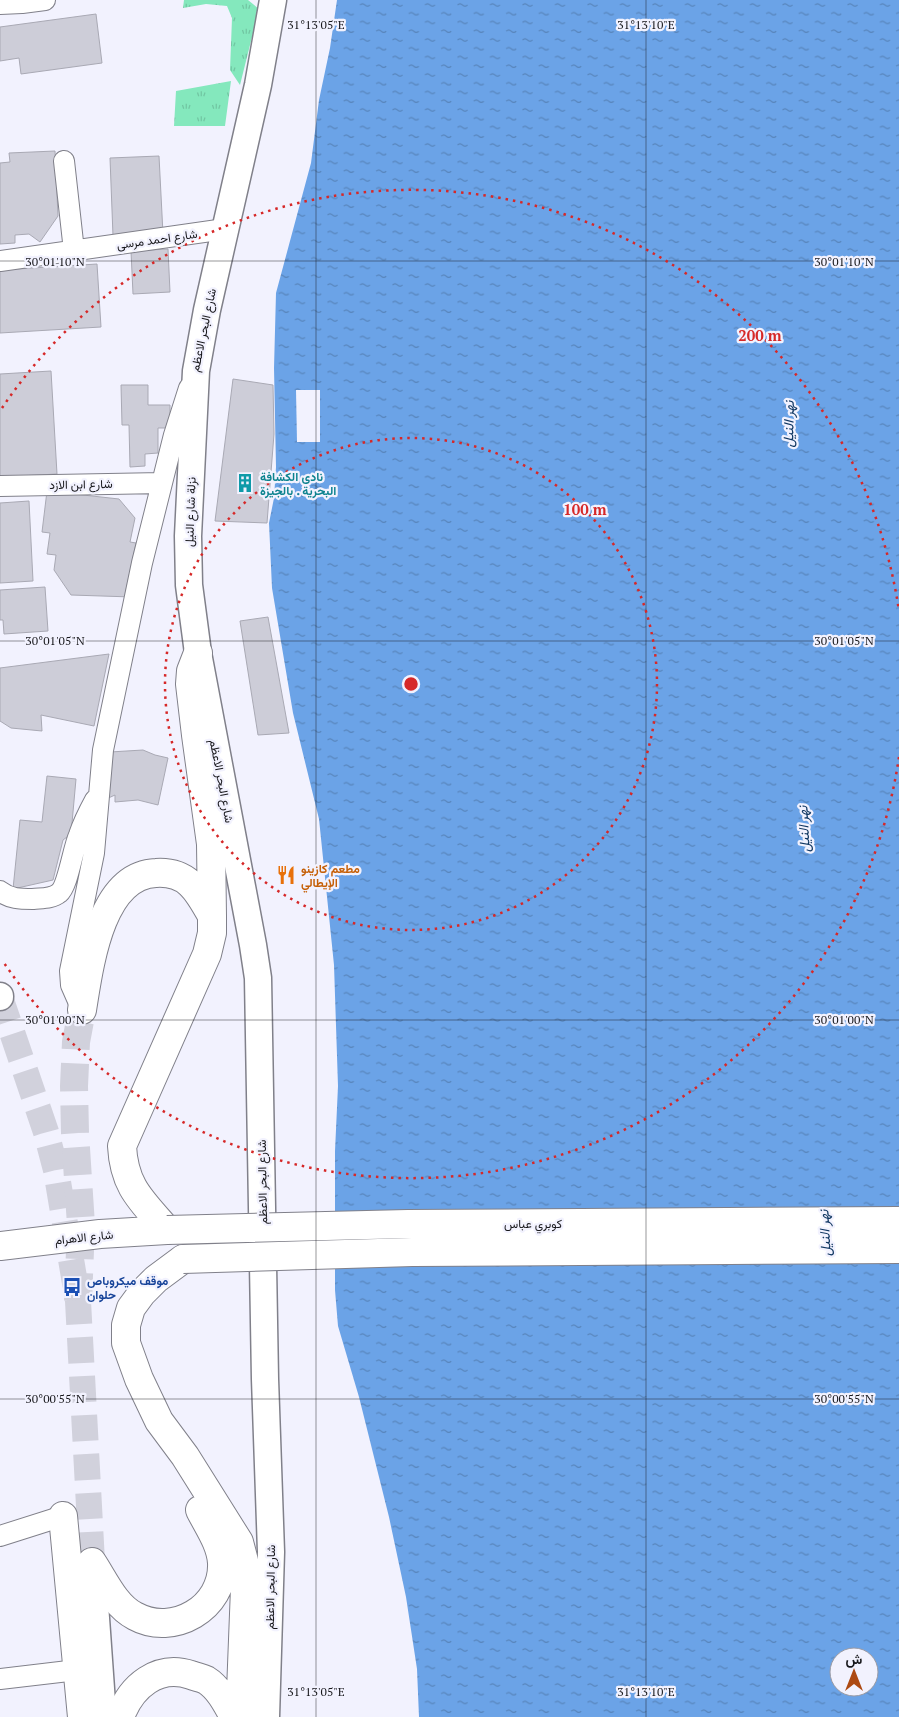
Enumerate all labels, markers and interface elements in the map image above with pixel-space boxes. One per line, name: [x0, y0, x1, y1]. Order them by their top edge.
text: 31°13'05"E: [287, 17, 345, 32]
text: 31°13'10"E: [617, 17, 675, 32]
street label: شارع احمد مرسى: [116, 226, 199, 254]
text: 30°01'10"N: [25, 254, 85, 269]
text: 30°01'10"N: [814, 254, 874, 269]
street label: شارع البحر الاعظم: [187, 287, 221, 373]
text: 200 m: [738, 325, 782, 345]
water label: نهر النيل: [778, 399, 798, 448]
place label: نادى الكشافة البحرية . بالجيزة: [260, 469, 336, 499]
building icon: نادى الكشافة البحرية . بالجيزة: [234, 472, 256, 494]
street label: شارع ابن الازد: [49, 476, 113, 494]
street label: نزلة شارع النيل: [181, 477, 201, 547]
text: 100 m: [563, 499, 607, 519]
text: 30°01'05"N: [25, 633, 85, 648]
text: 30°01'05"N: [814, 633, 874, 648]
centre of rings: [402, 675, 420, 693]
street label: شارع البحر الاعظم: [205, 738, 237, 824]
water label: نهر النيل: [792, 804, 814, 853]
place label: مطعم كازينو الإيطالي: [301, 861, 360, 893]
restaurant icon: مطعم كازينو الإيطالي: [275, 864, 297, 886]
text: 30°01'00"N: [25, 1012, 85, 1027]
text: 30°01'00"N: [814, 1012, 874, 1027]
street label: شارع البحر الاعظم: [254, 1139, 272, 1224]
water label: نهر النيل: [813, 1208, 835, 1257]
street label: كوبري عباس: [504, 1216, 562, 1234]
street label: شارع الاهرام: [54, 1226, 114, 1250]
place label: موقف ميكروباص حلوان: [87, 1273, 169, 1303]
bus stop icon: موقف ميكروباص حلوان: [61, 1276, 83, 1298]
text: 30°00'55"N: [25, 1391, 85, 1406]
text: 30°00'55"N: [814, 1391, 874, 1406]
street label: شارع البحر الاعظم: [262, 1545, 280, 1630]
north arrow: [829, 1647, 879, 1697]
text: ش: [846, 1649, 863, 1668]
text: 31°13'05"E: [287, 1684, 345, 1699]
text: 31°13'10"E: [617, 1684, 675, 1699]

